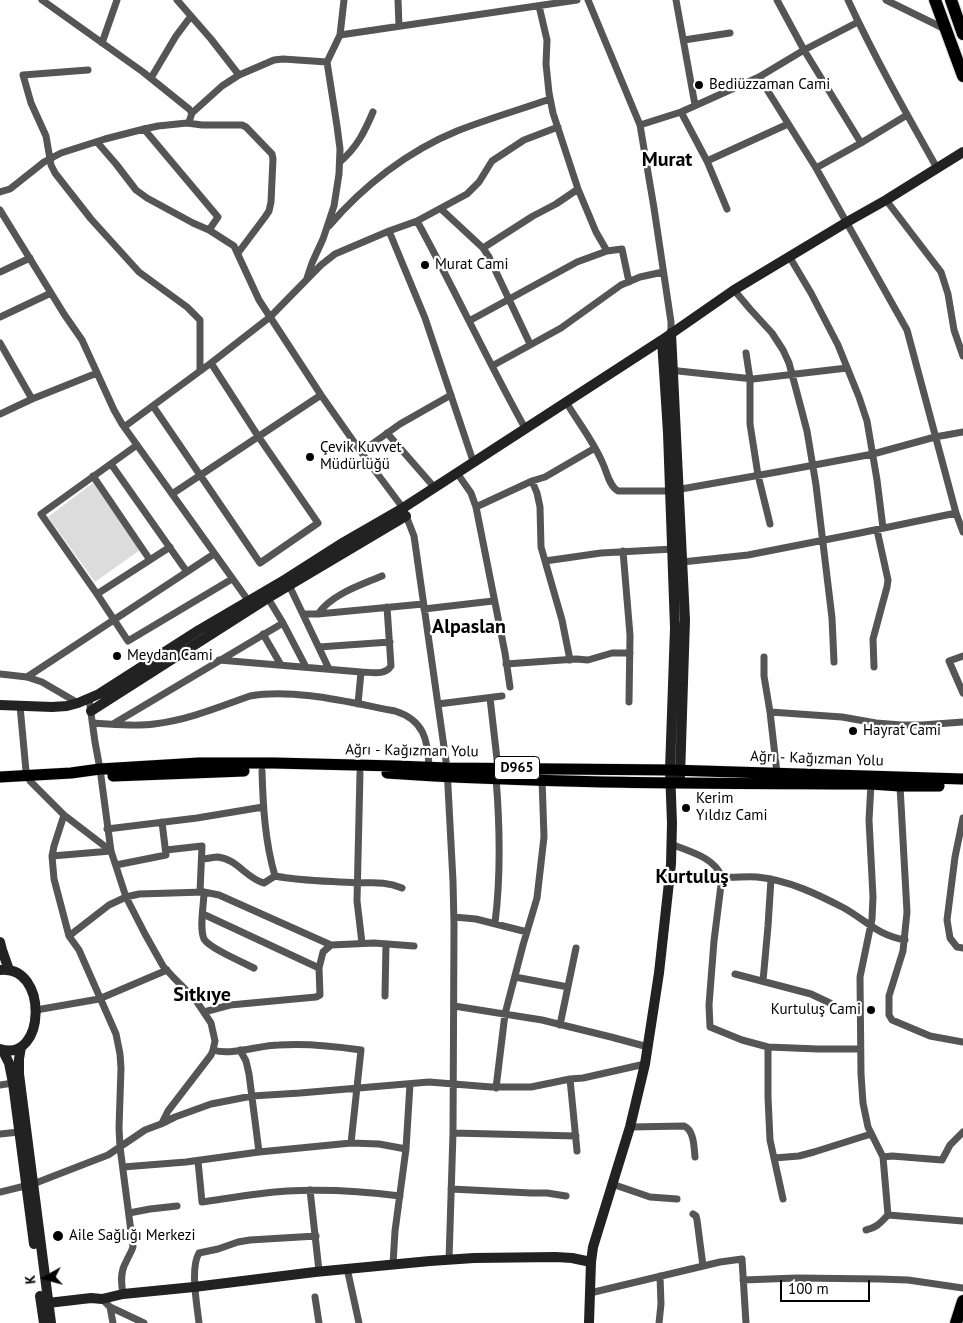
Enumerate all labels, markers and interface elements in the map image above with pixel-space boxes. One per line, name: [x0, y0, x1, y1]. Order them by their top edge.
place label: Bediüzzaman Cami: [709, 76, 830, 94]
marker: Bediüzzaman Cami: [693, 79, 705, 91]
district label: Murat: [642, 148, 692, 172]
place label: Murat Cami: [435, 256, 509, 274]
marker: Murat Cami: [419, 259, 431, 271]
place label: Çevik Kuvvet Müdürlüğü: [320, 439, 402, 474]
marker: Çevik Kuvvet Müdürlüğü: [304, 451, 316, 463]
district label: Alpaslan: [432, 615, 506, 639]
place label: Meydan Cami: [127, 647, 213, 665]
marker: Meydan Cami: [111, 650, 123, 662]
place label: Hayrat Cami: [863, 722, 941, 740]
marker: Hayrat Cami: [847, 725, 859, 737]
street label: Ağrı - Kağızman Yolu: [345, 741, 479, 761]
street label: Ağrı - Kağızman Yolu: [750, 748, 884, 770]
road number: D965: [494, 756, 540, 780]
place label: Kerim Yıldız Cami: [696, 790, 768, 825]
marker: Kerim Yıldız Cami: [680, 802, 692, 814]
district label: Kurtuluş: [655, 865, 729, 889]
district label: Sıtkıye: [173, 983, 231, 1007]
place label: Kurtuluş Cami: [771, 1001, 861, 1019]
marker: Kurtuluş Cami: [865, 1004, 877, 1016]
place label: Aile Sağlığı Merkezi: [69, 1227, 196, 1245]
marker: Aile Sağlığı Merkezi: [51, 1229, 65, 1243]
north arrow: [20, 1253, 70, 1303]
scale bar: [783, 1270, 873, 1302]
text: K: [21, 1274, 40, 1285]
text: 100 m: [788, 1279, 829, 1298]

